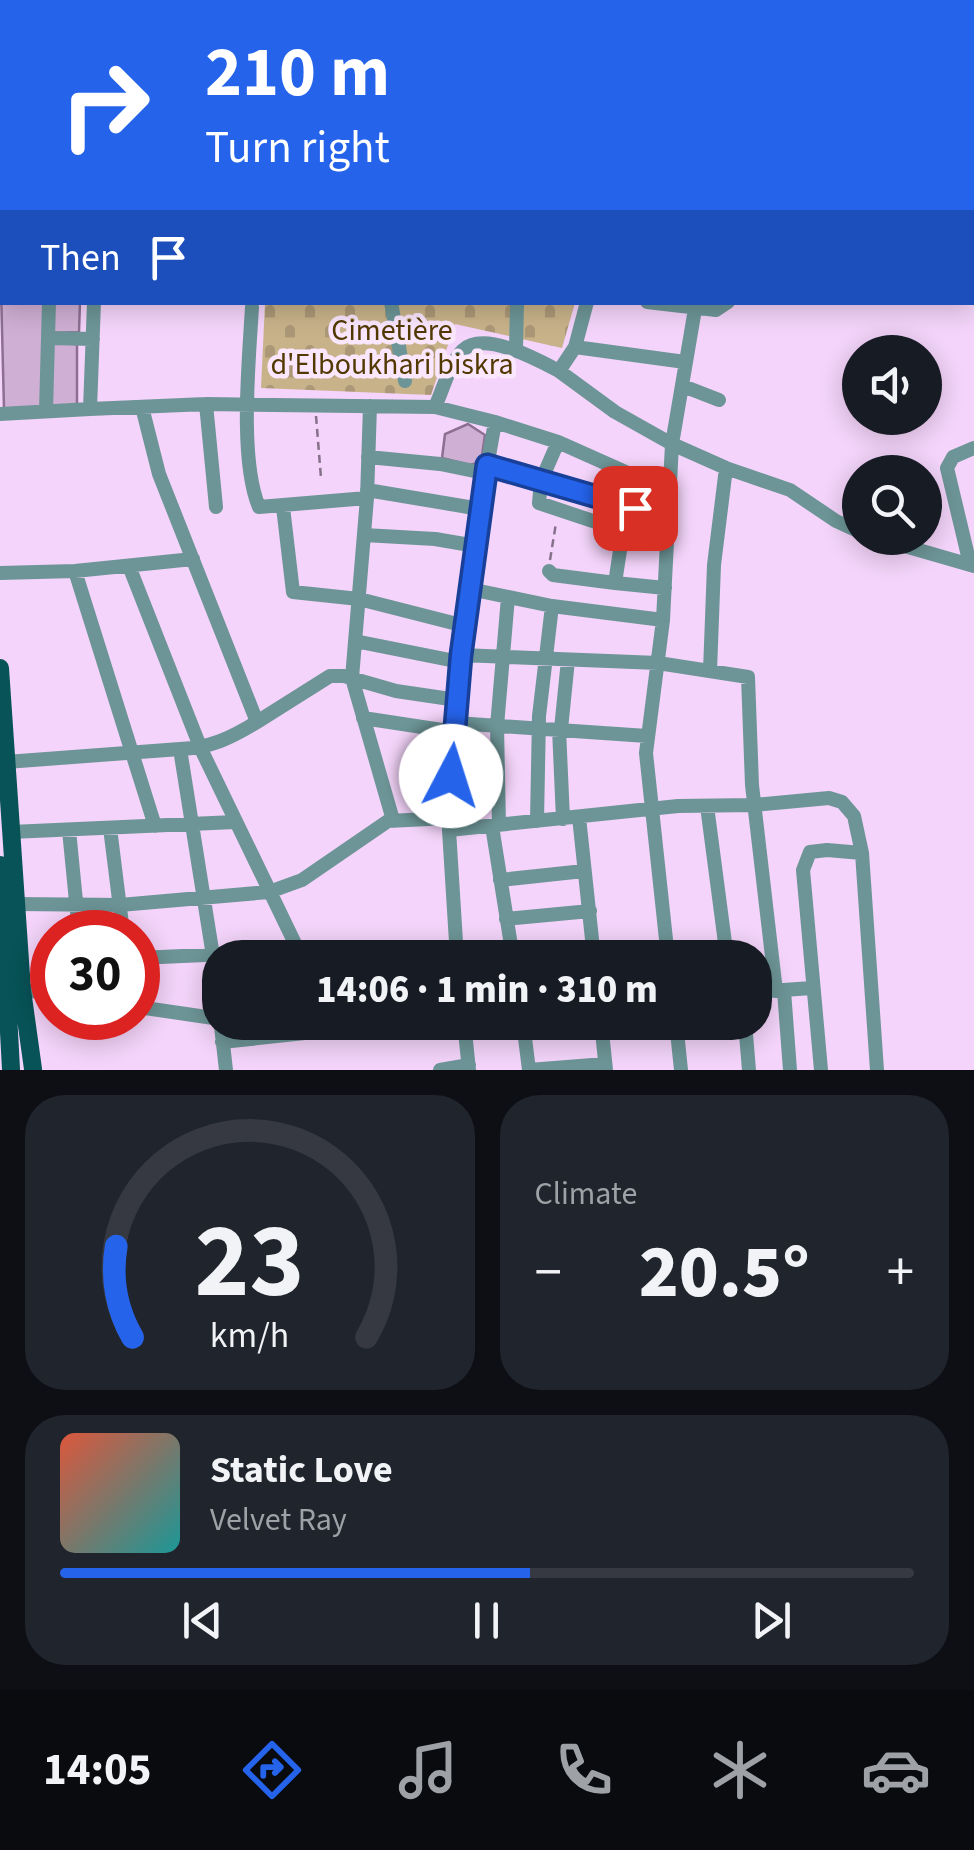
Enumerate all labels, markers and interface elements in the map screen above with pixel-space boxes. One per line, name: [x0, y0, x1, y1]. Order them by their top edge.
text: 210 m: [205, 23, 390, 123]
icon: right: [40, 40, 170, 170]
text: Turn right: [205, 116, 390, 180]
icon: arrive: [141, 230, 196, 285]
text: Then: [40, 231, 121, 285]
park label: Cimetière d'Elboukhari biskra: [270, 309, 514, 386]
map controls: [842, 335, 942, 555]
button: sound: [842, 335, 942, 435]
button: search: [842, 455, 942, 555]
pin: [593, 466, 678, 551]
icon: arrive: [608, 481, 663, 536]
position arrow: [399, 724, 503, 828]
speed limit sign: 30: [30, 910, 160, 1040]
text: 14:06 · 1 min · 310 m: [316, 963, 658, 1017]
text: Climate: [535, 1171, 637, 1217]
text: 23: [195, 1189, 305, 1337]
text: 20.5°: [639, 1219, 810, 1326]
text: −: [535, 1234, 562, 1312]
text: +: [887, 1234, 914, 1312]
text: km/h: [210, 1310, 289, 1361]
text: Static Love: [210, 1443, 393, 1497]
text: Velvet Ray: [210, 1497, 347, 1543]
icon: previous: [175, 1593, 230, 1648]
icon: pause: [459, 1593, 514, 1648]
icon: next: [744, 1593, 799, 1648]
icon: directions: [237, 1735, 307, 1805]
icon: music: [393, 1735, 463, 1805]
icon: phone: [549, 1735, 619, 1805]
icon: climate: [705, 1735, 775, 1805]
icon: car: [861, 1735, 931, 1805]
text: 14:05: [43, 1738, 152, 1802]

